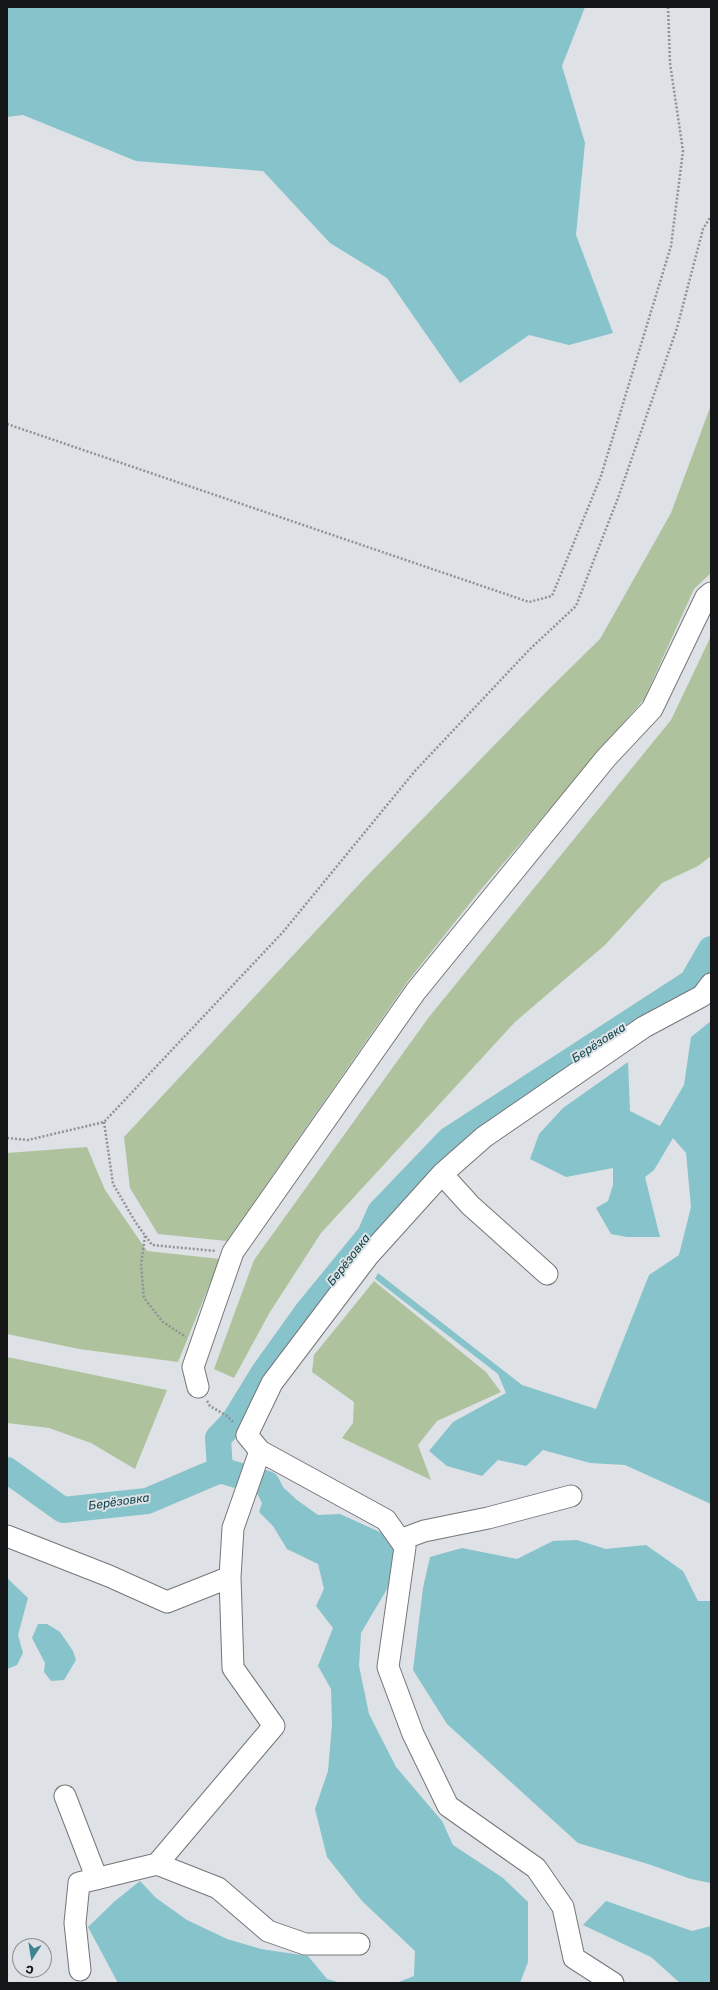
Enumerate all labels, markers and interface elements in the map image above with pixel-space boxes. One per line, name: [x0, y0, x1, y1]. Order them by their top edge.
water label: Берёзовка: [569, 1020, 629, 1066]
water label: Берёзовка: [324, 1231, 374, 1289]
water label: Берёзовка: [88, 1491, 150, 1513]
north arrow: [12, 1938, 52, 1978]
text: С: [24, 1962, 35, 1976]

